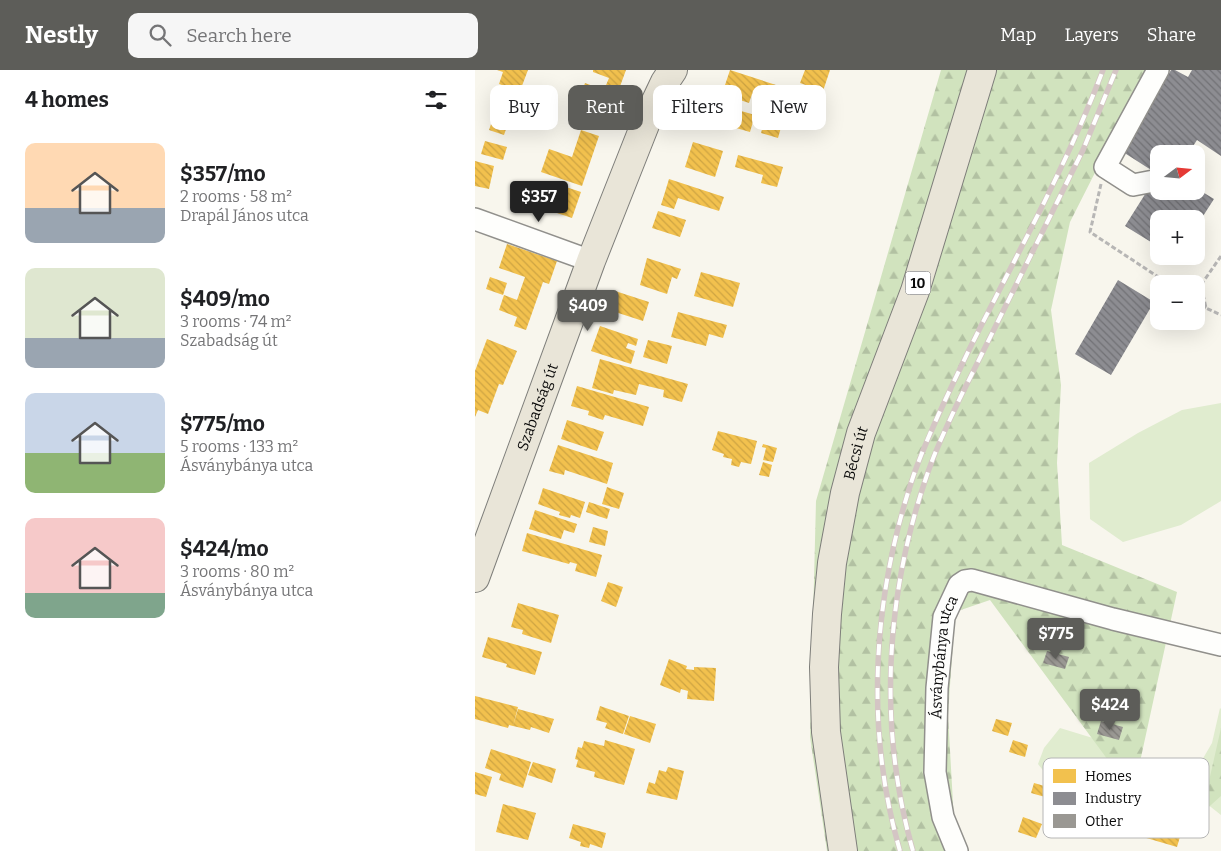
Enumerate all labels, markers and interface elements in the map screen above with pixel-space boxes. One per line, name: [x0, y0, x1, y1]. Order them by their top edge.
search box: [128, 13, 478, 58]
text: Nestly: [25, 21, 98, 49]
icon: search: [146, 21, 174, 49]
text: Search here: [186, 24, 292, 47]
text: Map: [1000, 24, 1036, 46]
text: Layers: [1064, 24, 1119, 46]
text: Share: [1147, 24, 1196, 46]
chip: Buy: [490, 85, 558, 130]
chip: Rent: [568, 85, 643, 130]
chip: Filters: [653, 85, 742, 130]
chip: New: [752, 85, 826, 130]
icon: filters: [422, 86, 450, 114]
text: 4 homes: [25, 87, 109, 113]
north arrow: [1150, 145, 1205, 200]
map controls: [1150, 145, 1205, 330]
text: $357/mo: [180, 161, 266, 187]
icon: home: [65, 163, 125, 223]
pin: $357: [509, 180, 569, 223]
text: 2 rooms · 58 m²: [180, 187, 292, 206]
text: $357: [521, 187, 557, 206]
text: Drapál János utca: [180, 206, 309, 225]
button: +: [1150, 210, 1205, 265]
road number: 10: [905, 272, 931, 294]
button: −: [1150, 275, 1205, 330]
text: $409/mo: [180, 286, 270, 312]
icon: home: [65, 288, 125, 348]
pin: $409: [558, 290, 618, 332]
text: $409: [568, 296, 608, 315]
text: 3 rooms · 74 m²: [180, 312, 291, 331]
text: Szabadság út: [180, 331, 278, 350]
street label: Szabadság út: [513, 360, 562, 453]
text: $775/mo: [180, 411, 265, 437]
icon: home: [65, 413, 125, 473]
street label: Bécsi út: [840, 423, 872, 482]
text: 5 rooms · 133 m²: [180, 437, 298, 456]
text: Ásványbánya utca: [180, 456, 313, 475]
text: $424/mo: [180, 536, 269, 562]
icon: home: [65, 538, 125, 598]
text: 3 rooms · 80 m²: [180, 562, 294, 581]
text: Ásványbánya utca: [180, 581, 313, 600]
street label: Ásványbánya utca: [927, 593, 962, 719]
pin: $775: [1026, 618, 1086, 660]
text: $775: [1038, 624, 1074, 643]
pin: $424: [1080, 688, 1140, 731]
text: $424: [1091, 695, 1129, 714]
legend: [1043, 758, 1209, 838]
text: Homes: [1085, 768, 1132, 785]
text: Industry: [1085, 790, 1142, 807]
text: Other: [1085, 813, 1123, 830]

